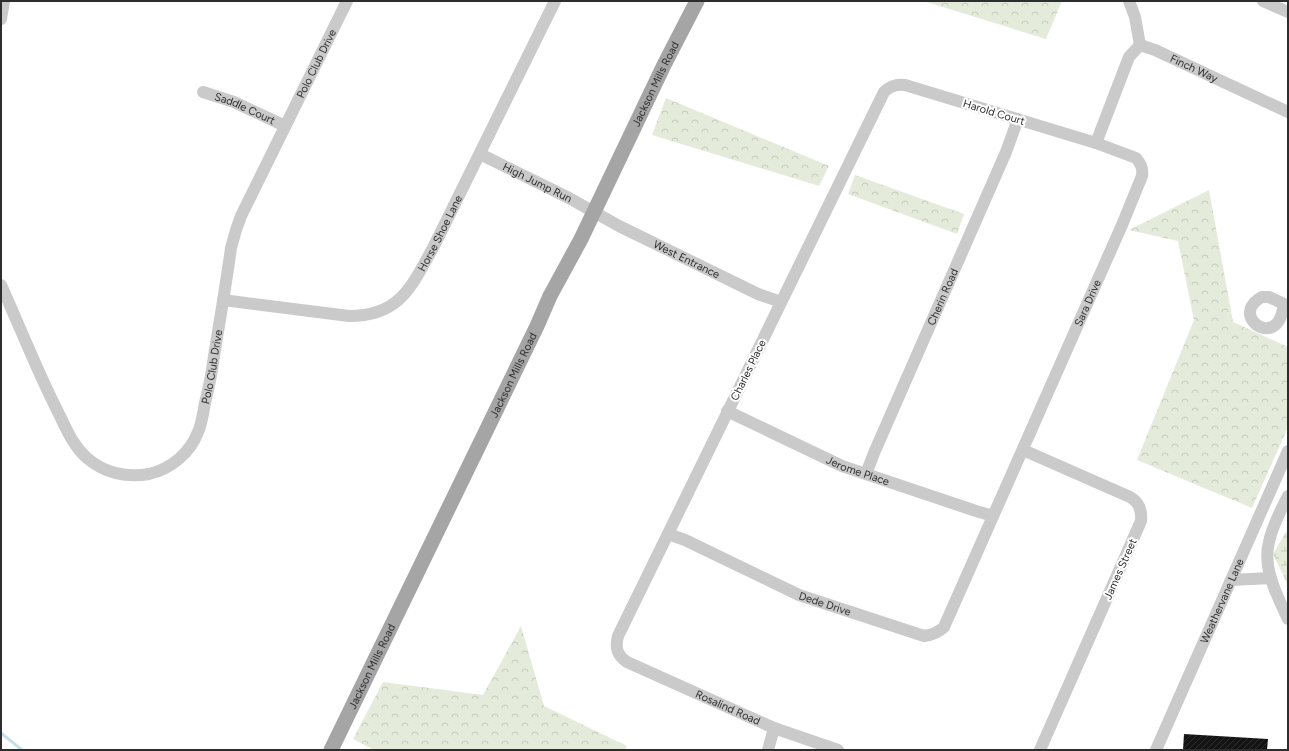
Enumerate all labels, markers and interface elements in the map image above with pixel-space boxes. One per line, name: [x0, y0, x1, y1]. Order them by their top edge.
street label: Polo Club Drive: [294, 27, 339, 100]
street label: Jackson Mills Road: [630, 39, 682, 129]
street label: Finch Way: [1168, 52, 1220, 85]
street label: Saddle Court: [213, 90, 277, 127]
street label: Harold Court: [961, 97, 1026, 128]
street label: High Jump Run: [500, 160, 574, 205]
street label: Horse Shoe Lane: [415, 193, 465, 274]
street label: West Entrance: [651, 238, 722, 281]
street label: Cherin Road: [925, 267, 961, 327]
street label: Sara Drive: [1072, 278, 1104, 329]
street label: Polo Club Drive: [199, 329, 225, 405]
street label: Jackson Mills Road: [488, 331, 540, 420]
street label: Charles Place: [728, 338, 769, 403]
street label: Jerome Place: [824, 453, 891, 488]
street label: James Street: [1101, 537, 1140, 602]
street label: Weathervane Lane: [1198, 557, 1247, 646]
street label: Dede Drive: [797, 589, 853, 619]
street label: Jackson Mills Road: [346, 622, 398, 711]
street label: Rosalind Road: [693, 688, 762, 728]

